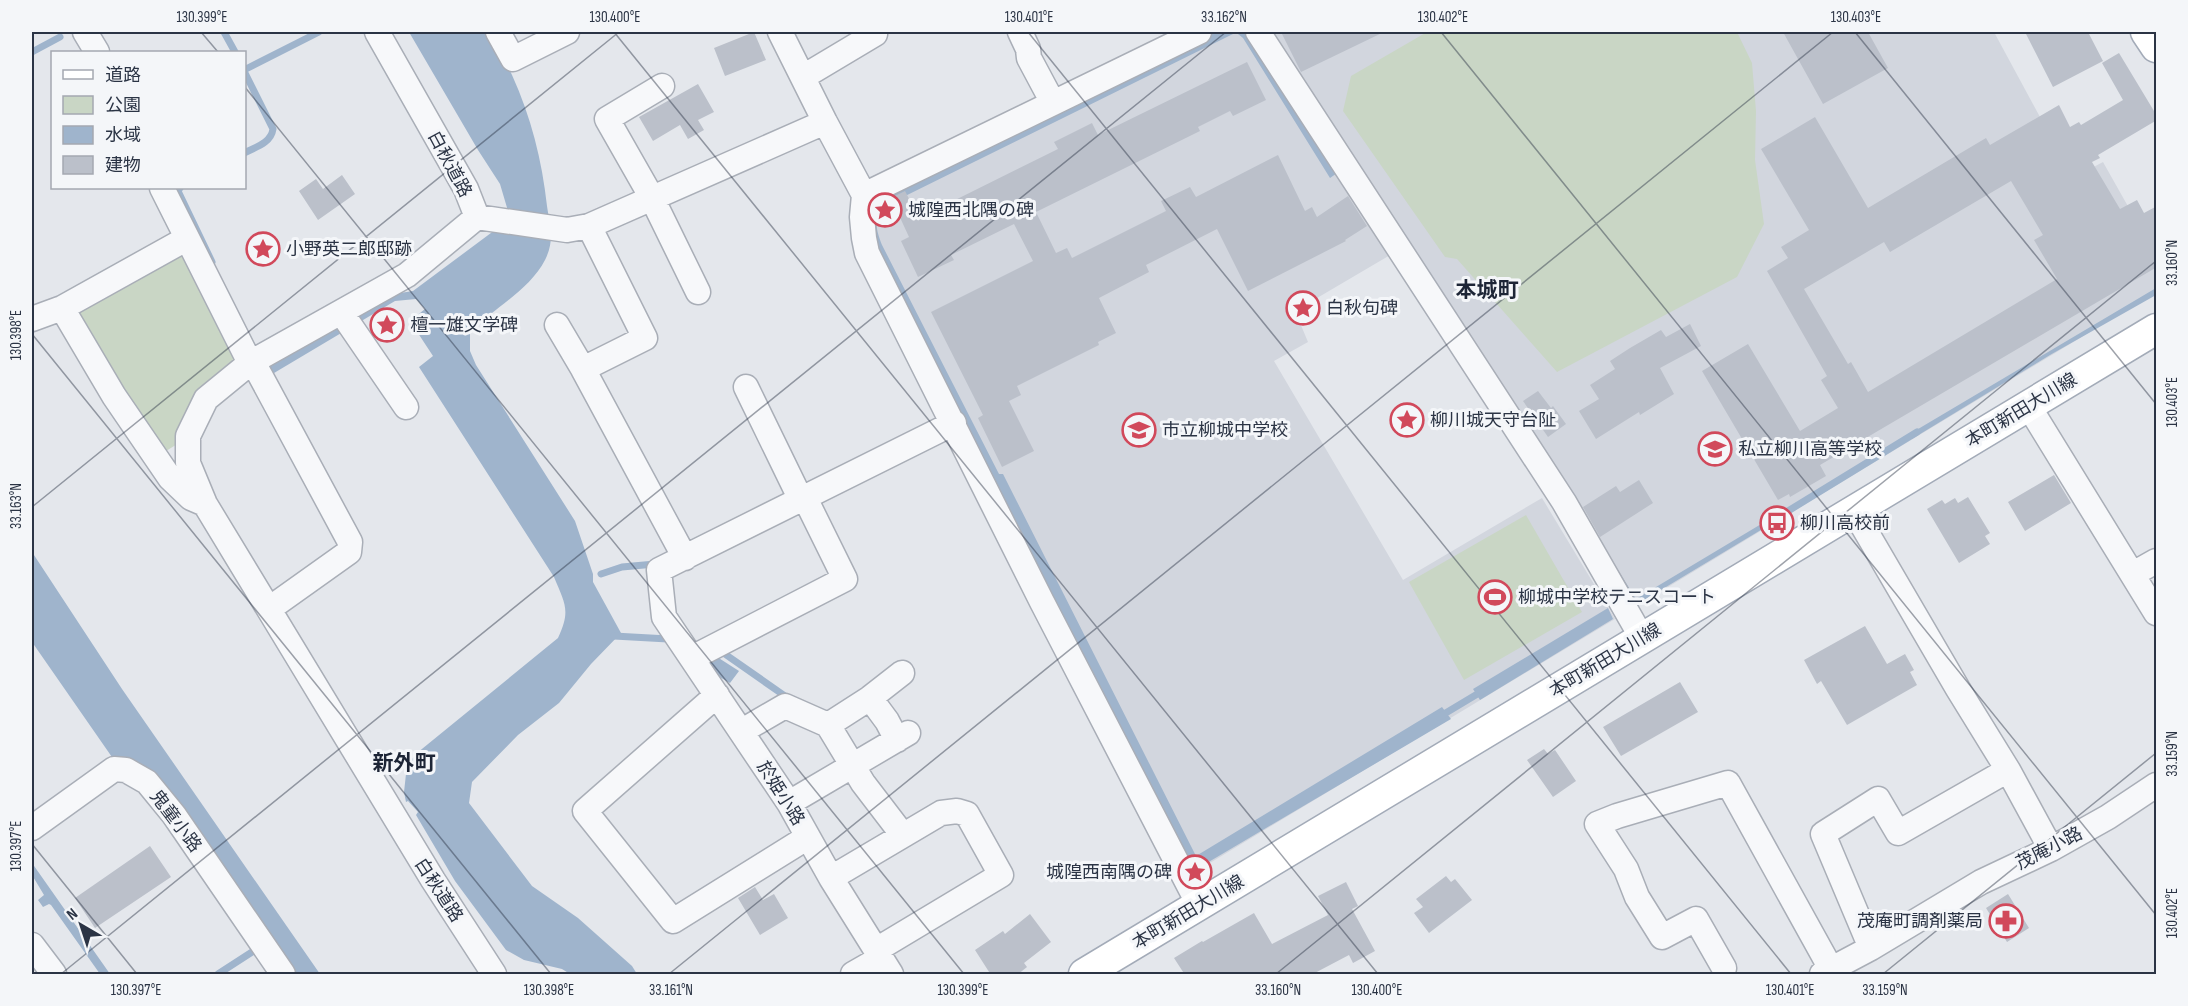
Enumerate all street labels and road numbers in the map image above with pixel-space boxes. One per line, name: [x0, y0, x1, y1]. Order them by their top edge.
street label: 白秋道路: [423, 128, 476, 201]
street label: 本町新田大川線: [1962, 369, 2081, 452]
street label: 本町新田大川線: [1546, 619, 1665, 702]
street label: 於姫小路: [753, 757, 809, 829]
street label: 鬼童小路: [146, 786, 206, 856]
street label: 茂庵小路: [2012, 823, 2086, 874]
street label: 白秋道路: [410, 854, 467, 926]
street label: 本町新田大川線: [1129, 871, 1248, 954]

